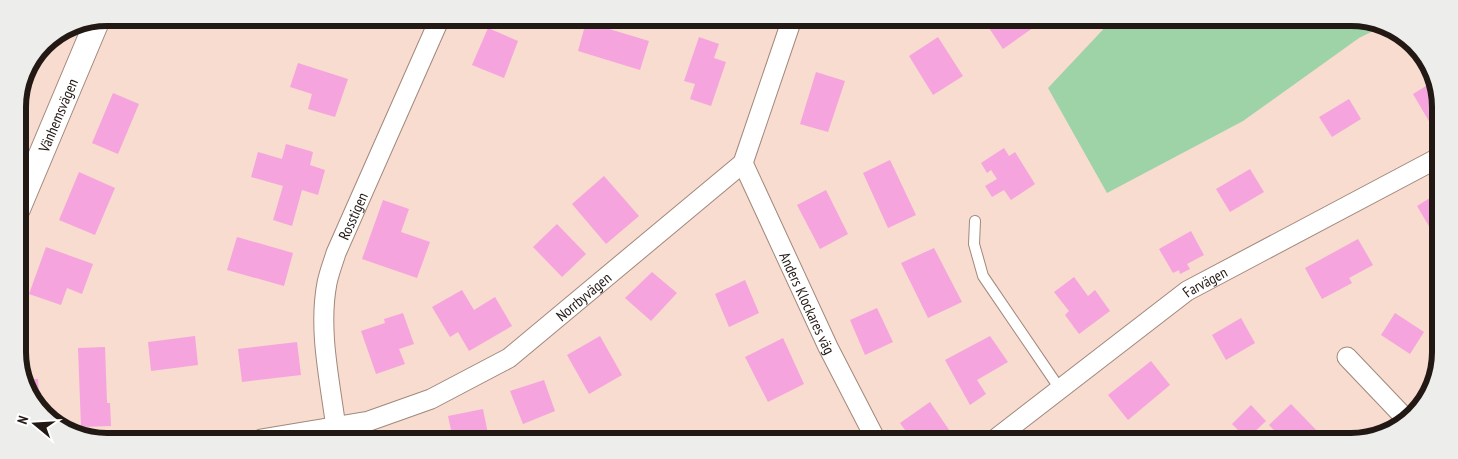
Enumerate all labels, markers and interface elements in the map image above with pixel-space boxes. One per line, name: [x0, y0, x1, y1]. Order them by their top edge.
street label: Vänhemsvägen: [33, 75, 81, 155]
street label: Rosstigen: [334, 189, 371, 242]
street label: Anders Klockares väg: [776, 249, 839, 357]
street label: Farvägen: [1178, 262, 1230, 301]
street label: Norrbyvägen: [552, 268, 615, 325]
north arrow: [10, 399, 60, 449]
text: N: [13, 414, 32, 426]

